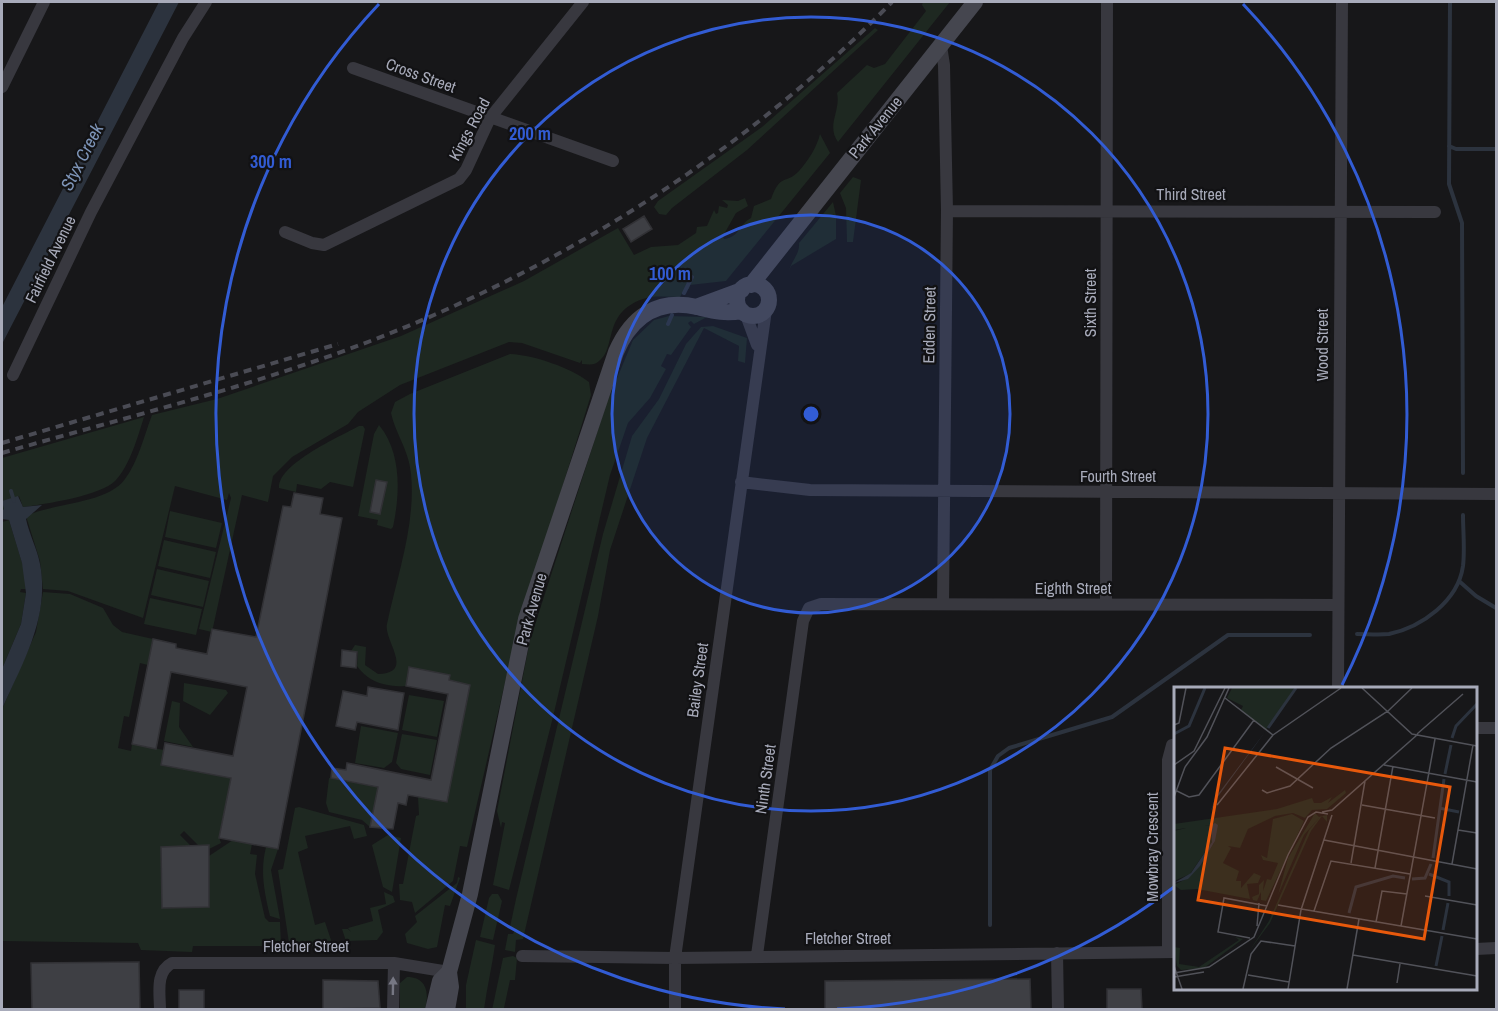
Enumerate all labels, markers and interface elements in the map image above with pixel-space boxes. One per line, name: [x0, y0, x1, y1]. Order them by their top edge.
street label: Cross Street: [383, 52, 459, 98]
street label: Park Avenue: [843, 91, 907, 163]
street label: Kings Road: [443, 94, 495, 164]
water label: Styx Creek: [54, 118, 109, 195]
text: 200 m: [509, 121, 551, 146]
text: 300 m: [250, 149, 292, 174]
street label: Third Street: [1156, 183, 1226, 205]
street label: Fairfield Avenue: [19, 212, 81, 306]
text: 100 m: [649, 261, 691, 286]
street label: Sixth Street: [1079, 268, 1101, 337]
street label: Edden Street: [917, 286, 941, 363]
street label: Wood Street: [1311, 308, 1333, 381]
centre of rings: [801, 404, 821, 424]
street label: Fourth Street: [1080, 465, 1156, 487]
street label: Park Avenue: [510, 570, 552, 648]
street label: Eighth Street: [1035, 577, 1112, 599]
street label: Bailey Street: [681, 641, 713, 719]
inset map: [1174, 687, 1477, 990]
street label: Ninth Street: [749, 742, 781, 815]
street label: Mowbray Crescent: [1141, 792, 1163, 902]
street label: Fletcher Street: [805, 927, 891, 949]
street label: Fletcher Street: [263, 935, 349, 957]
one-way arrow: [389, 977, 398, 996]

